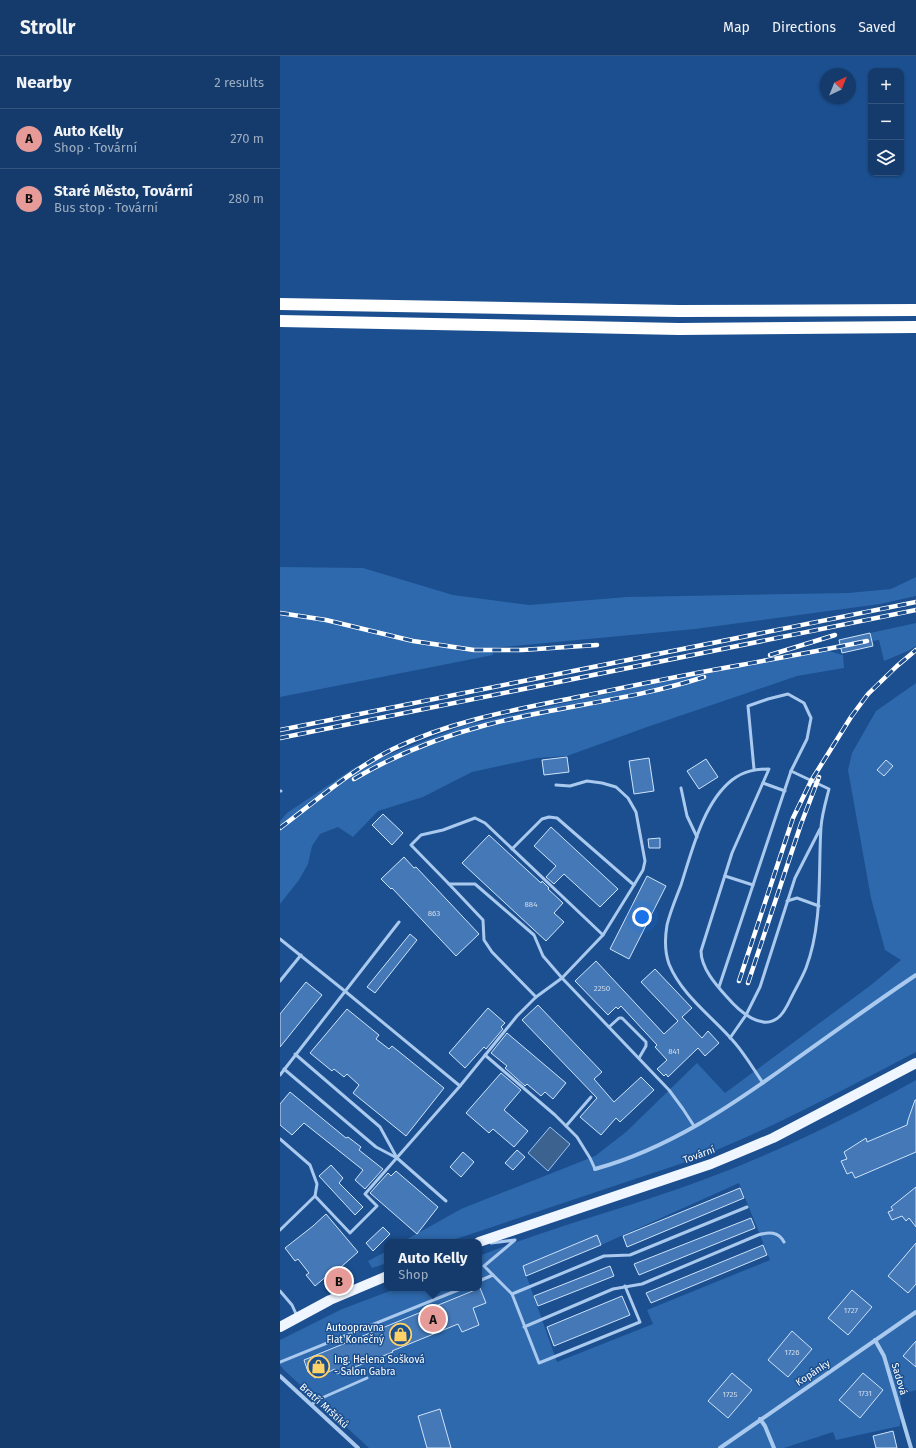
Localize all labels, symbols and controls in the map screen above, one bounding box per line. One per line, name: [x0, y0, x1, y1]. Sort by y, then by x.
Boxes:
text: Strollr: [20, 16, 75, 39]
text: Map: [723, 19, 750, 36]
text: Directions: [772, 19, 836, 36]
text: Saved: [858, 19, 896, 36]
north arrow: [820, 68, 856, 104]
map controls: [868, 68, 904, 176]
button: +: [868, 68, 904, 104]
text: Nearby: [16, 72, 71, 93]
text: 2 results: [214, 75, 264, 90]
button: −: [868, 104, 904, 140]
text: Auto Kelly: [54, 122, 123, 140]
text: A: [25, 131, 33, 146]
text: 270 m: [230, 131, 264, 146]
text: Shop · Tovární: [54, 140, 137, 155]
button: layers: [868, 140, 904, 176]
text: Staré Město, Tovární: [54, 182, 193, 200]
text: B: [25, 191, 33, 206]
text: 280 m: [229, 191, 264, 206]
text: Bus stop · Tovární: [54, 200, 158, 215]
house number: 884: [524, 900, 538, 909]
your location: [632, 907, 652, 927]
house number: 863: [428, 909, 440, 918]
house number: 2250: [594, 984, 611, 993]
house number: 841: [668, 1047, 680, 1056]
street label: Tovární: [681, 1143, 717, 1166]
popup: [384, 1239, 482, 1291]
text: Auto Kelly: [398, 1249, 468, 1267]
pin: B: [326, 1266, 352, 1296]
text: Shop: [398, 1267, 428, 1282]
pin: A: [420, 1304, 446, 1334]
house number: 1727: [844, 1306, 859, 1315]
shop icon: Autoopravna Fiat Konečný: [387, 1321, 413, 1347]
place label: Autoopravna Fiat Konečný: [326, 1322, 384, 1346]
house number: 1726: [784, 1348, 800, 1357]
shop icon: Ing. Helena Sošková - Salon Gabra: [305, 1353, 331, 1379]
place label: Ing. Helena Sošková - Salon Gabra: [334, 1354, 425, 1378]
street label: Kopánky: [794, 1357, 832, 1389]
street label: Sadová: [889, 1362, 909, 1396]
street label: Bratří Mrštíků: [297, 1380, 352, 1431]
house number: 1731: [858, 1389, 872, 1398]
house number: 1725: [723, 1390, 737, 1399]

